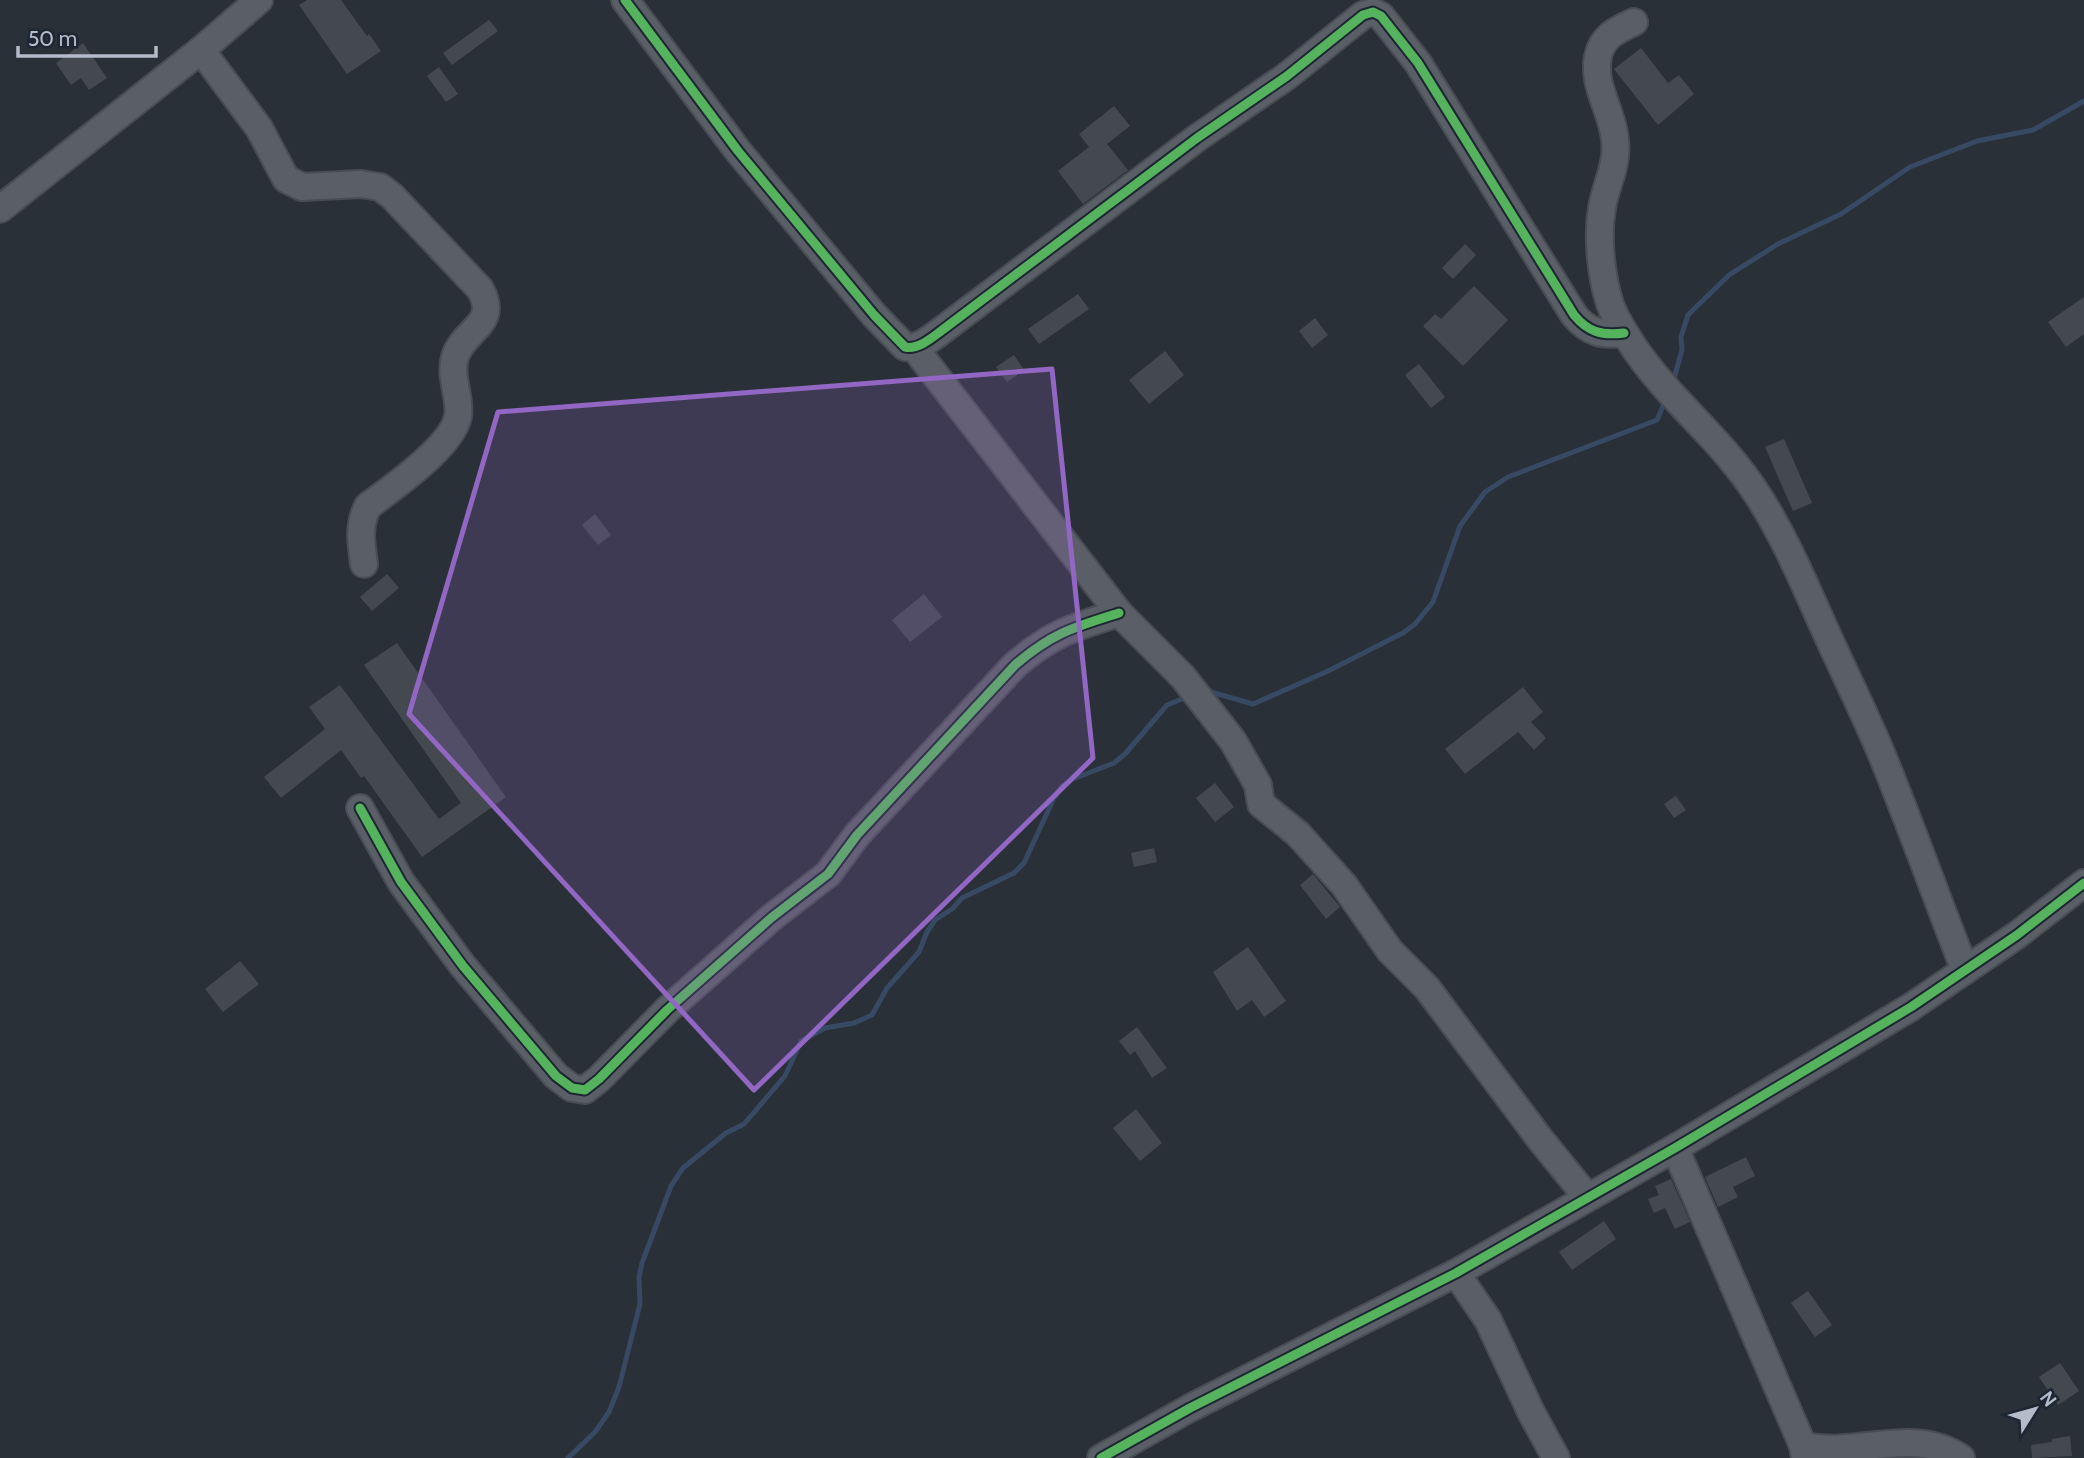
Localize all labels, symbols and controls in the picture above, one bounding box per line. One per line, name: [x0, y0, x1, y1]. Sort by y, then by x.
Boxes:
scale bar: [18, 14, 156, 58]
text: 50 m: [28, 26, 77, 51]
north arrow: [2000, 1374, 2070, 1444]
text: N: [2035, 1387, 2061, 1411]

